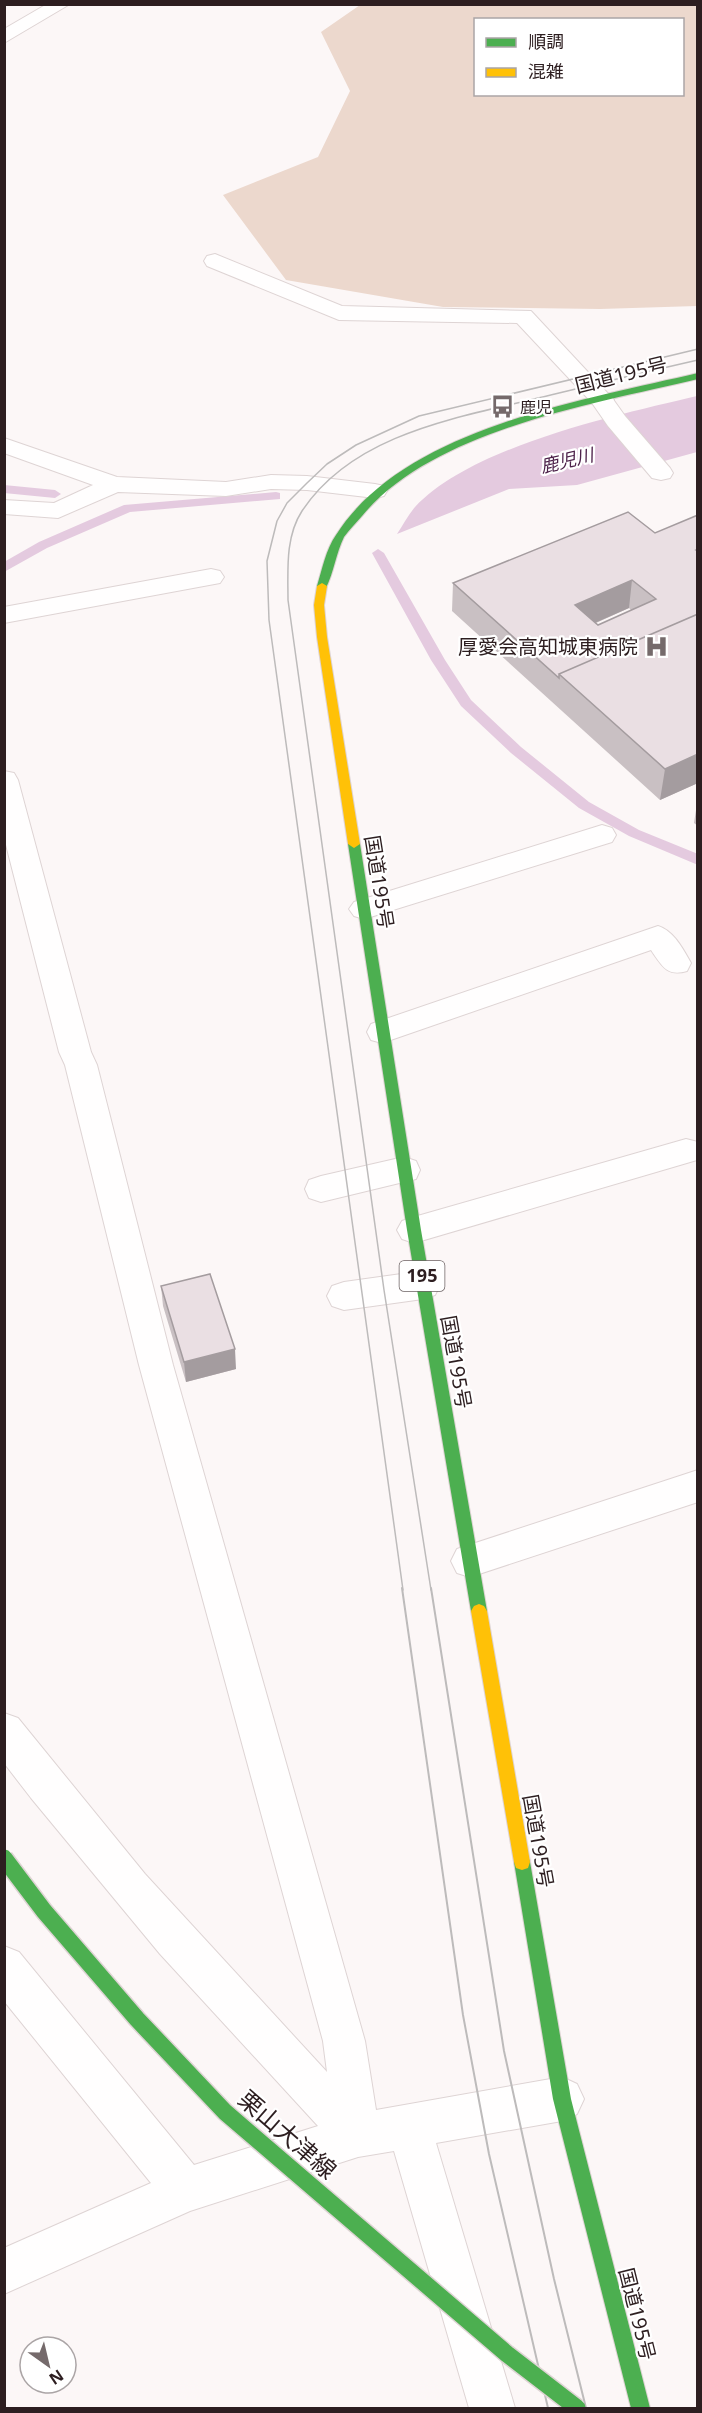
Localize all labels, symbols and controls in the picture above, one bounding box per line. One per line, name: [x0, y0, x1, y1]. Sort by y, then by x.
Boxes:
legend: [474, 18, 684, 96]
text: 順調: [528, 29, 564, 53]
text: 混雑: [528, 59, 564, 83]
street label: 国道195号: [572, 350, 670, 399]
bus stop icon: 鹿児: [489, 394, 515, 420]
place label: 鹿児: [520, 396, 552, 418]
water label: 鹿児川: [538, 442, 598, 478]
place label: 厚愛会高知城東病院: [458, 633, 638, 660]
hospital icon: 厚愛会高知城東病院: [643, 634, 669, 660]
street label: 国道195号: [359, 833, 400, 931]
road number: 195: [400, 1261, 444, 1291]
street label: 国道195号: [435, 1313, 478, 1411]
street label: 国道195号: [517, 1792, 560, 1890]
street label: 栗山大津線: [232, 2082, 344, 2186]
street label: 国道195号: [613, 2265, 662, 2363]
north arrow: [18, 2335, 78, 2395]
text: N: [45, 2365, 68, 2390]

